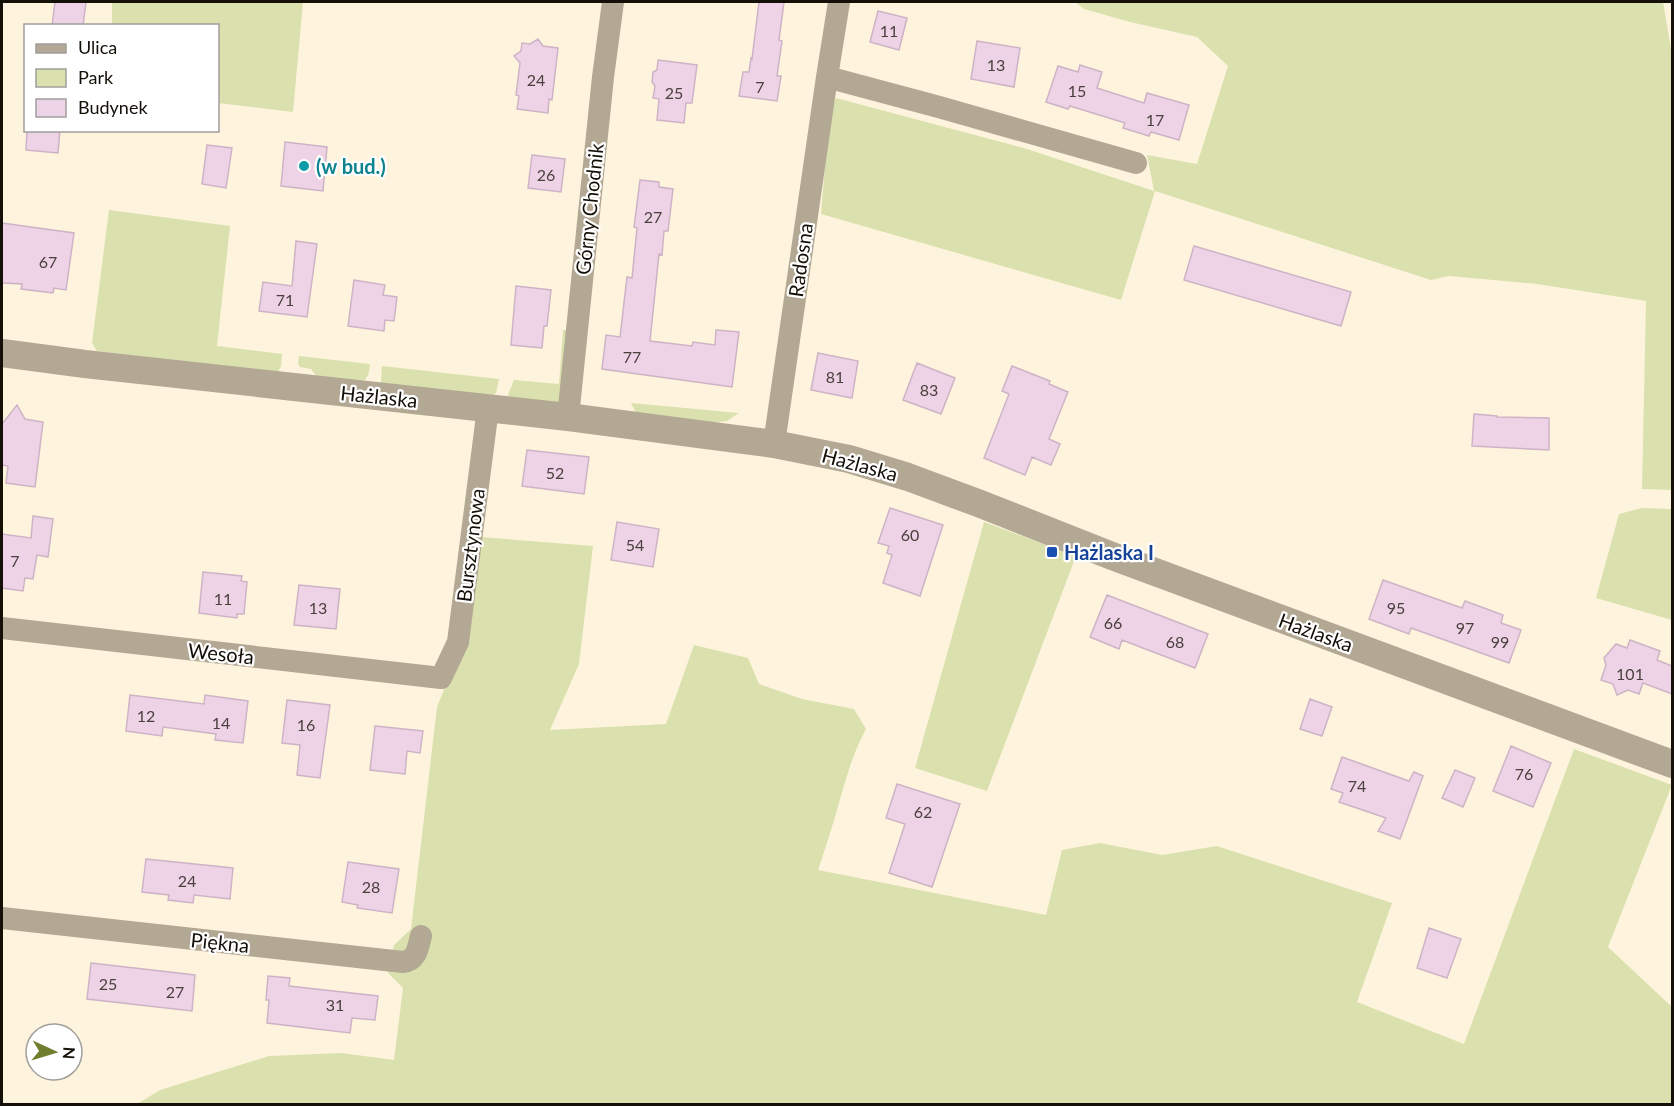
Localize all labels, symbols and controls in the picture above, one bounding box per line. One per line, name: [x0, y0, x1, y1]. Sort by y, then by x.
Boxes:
house number: 11: [880, 21, 898, 40]
legend: [24, 24, 219, 132]
text: Ulica: [78, 36, 117, 58]
house number: 13: [987, 55, 1005, 74]
text: Park: [78, 66, 114, 88]
house number: 24: [527, 70, 545, 89]
house number: 7: [755, 77, 765, 96]
house number: 15: [1068, 81, 1086, 100]
house number: 25: [665, 83, 683, 102]
text: Budynek: [78, 96, 148, 118]
house number: 17: [1146, 110, 1164, 129]
street label: Górny Chodnik: [570, 141, 608, 276]
place label: (w bud.): [316, 154, 386, 178]
marker: (w bud.): [297, 159, 311, 173]
house number: 26: [537, 165, 555, 184]
house number: 27: [644, 207, 662, 226]
street label: Radosna: [783, 221, 817, 299]
house number: 67: [39, 252, 57, 271]
house number: 71: [276, 290, 294, 309]
house number: 77: [623, 347, 641, 366]
house number: 81: [826, 367, 844, 386]
street label: Hażlaska: [339, 380, 419, 412]
house number: 83: [920, 380, 938, 399]
street label: Hażlaska: [820, 442, 900, 486]
house number: 52: [546, 463, 564, 482]
street label: Bursztynowa: [451, 487, 489, 603]
house number: 60: [901, 525, 919, 544]
house number: 54: [626, 535, 644, 554]
place label: Hażlaska I: [1064, 540, 1154, 564]
marker: Hażlaska I: [1045, 545, 1059, 559]
house number: 7: [10, 551, 20, 570]
house number: 11: [214, 589, 232, 608]
house number: 13: [309, 598, 327, 617]
house number: 95: [1387, 598, 1405, 617]
street label: Hażlaska: [1276, 607, 1356, 657]
house number: 66: [1104, 613, 1122, 632]
house number: 97: [1456, 618, 1474, 637]
house number: 68: [1166, 632, 1184, 651]
house number: 99: [1491, 632, 1509, 651]
street label: Wesoła: [187, 638, 255, 668]
house number: 101: [1616, 664, 1644, 683]
house number: 12: [137, 706, 155, 725]
house number: 14: [212, 713, 230, 732]
house number: 16: [297, 715, 315, 734]
house number: 76: [1515, 764, 1533, 783]
house number: 74: [1348, 776, 1366, 795]
house number: 62: [914, 802, 932, 821]
house number: 24: [178, 871, 196, 890]
house number: 28: [362, 877, 380, 896]
street label: Piękna: [190, 927, 250, 957]
house number: 25: [99, 974, 117, 993]
house number: 27: [166, 982, 184, 1001]
house number: 31: [326, 995, 344, 1014]
north arrow: [24, 1022, 84, 1082]
text: N: [60, 1046, 79, 1060]

